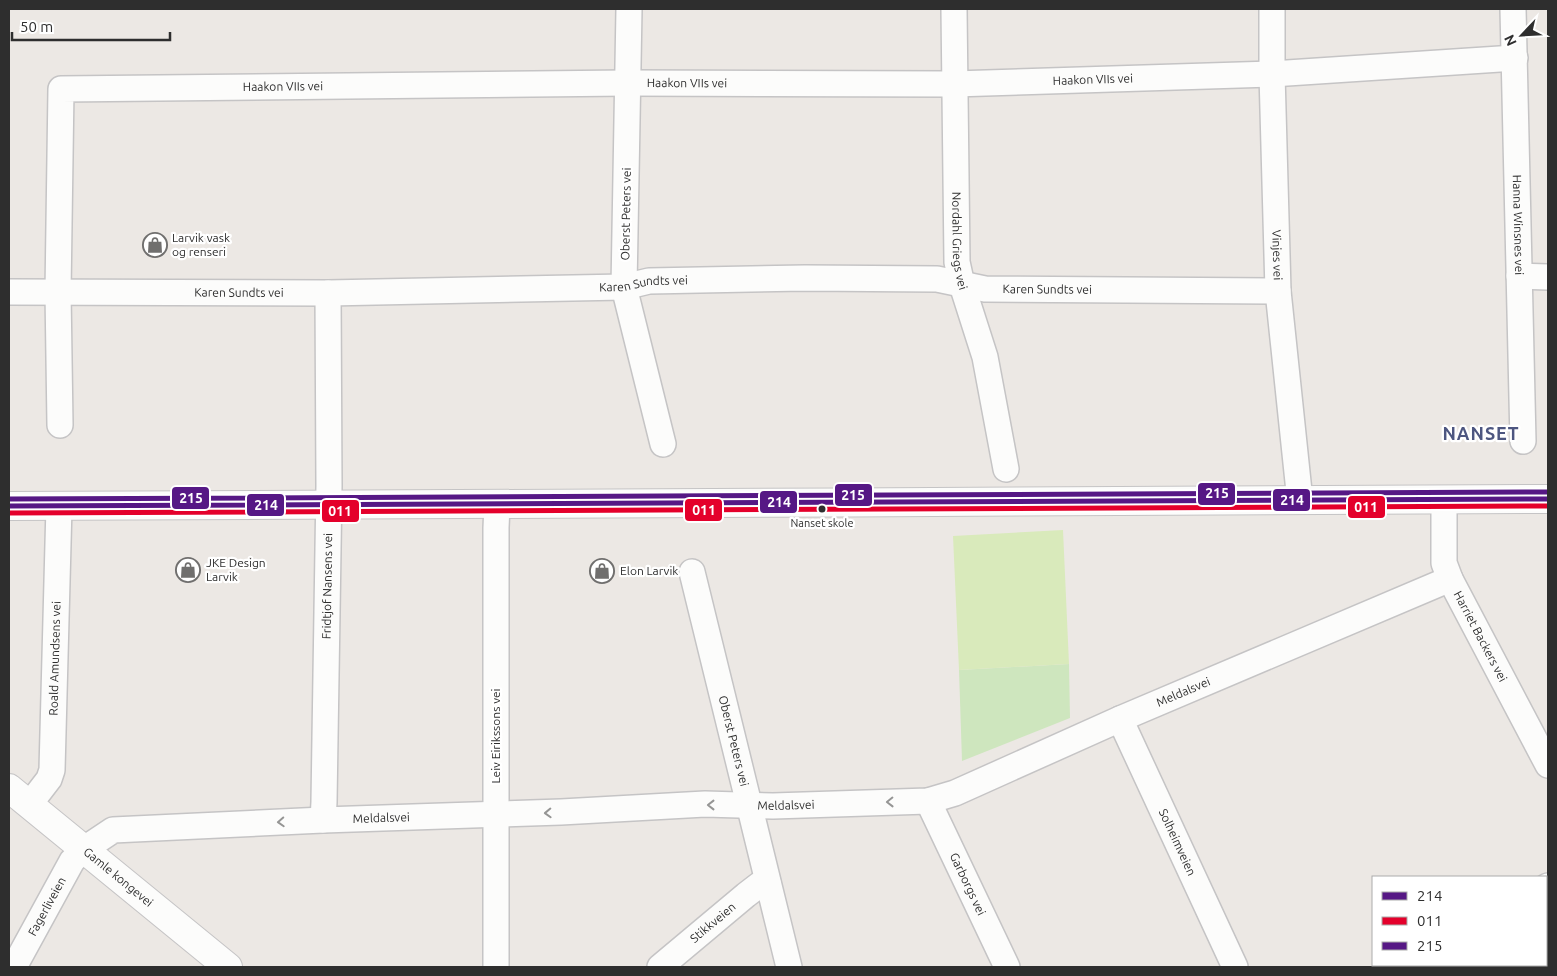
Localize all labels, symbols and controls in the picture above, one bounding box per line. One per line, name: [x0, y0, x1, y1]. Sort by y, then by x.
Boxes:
scale bar: [12, 10, 170, 42]
north arrow: [1497, 10, 1547, 60]
text: 50 m: [20, 18, 53, 35]
text: N: [1501, 32, 1520, 49]
street label: Haakon VIIs vei: [1052, 71, 1133, 87]
street label: Haakon VIIs vei: [647, 76, 727, 89]
street label: Haakon VIIs vei: [243, 79, 323, 93]
street label: Oberst Peters vei: [618, 167, 633, 261]
street label: Hanna Winsnes vei: [1511, 175, 1526, 275]
street label: Nordahl Griegs vei: [950, 192, 970, 291]
street label: Vinjes vei: [1270, 229, 1285, 281]
place label: Larvik vask og renseri: [172, 231, 230, 258]
shop icon: Larvik vask og renseri: [142, 232, 168, 258]
street label: Karen Sundts vei: [599, 273, 688, 294]
street label: Karen Sundts vei: [1002, 282, 1092, 296]
street label: Karen Sundts vei: [194, 286, 284, 299]
district label: NANSET: [1442, 423, 1520, 443]
line badge: 215: [1197, 482, 1236, 506]
line badge: 215: [834, 483, 873, 507]
text: 215: [1205, 485, 1229, 501]
line badge: 215: [171, 486, 210, 510]
text: 215: [841, 487, 865, 503]
line badge: 214: [1272, 488, 1311, 512]
text: 215: [179, 490, 203, 506]
line badge: 214: [759, 490, 798, 514]
text: 214: [1280, 492, 1304, 508]
line badge: 214: [246, 493, 285, 517]
text: 214: [767, 494, 791, 510]
line badge: 011: [1347, 495, 1386, 519]
text: 214: [254, 497, 278, 513]
line badge: 011: [684, 498, 723, 522]
line badge: 011: [321, 499, 360, 523]
text: 011: [1354, 499, 1378, 515]
text: 011: [692, 502, 716, 518]
text: 011: [328, 503, 352, 519]
marker: Nanset skole: [817, 504, 827, 514]
place label: Nanset skole: [791, 517, 853, 529]
street label: Fridtjof Nansens vei: [320, 533, 334, 639]
place label: JKE Design Larvik: [206, 556, 266, 583]
shop icon: JKE Design Larvik: [175, 557, 201, 583]
shop icon: Elon Larvik: [589, 558, 615, 584]
place label: Elon Larvik: [620, 564, 678, 577]
street label: Harriet Backers vei: [1452, 589, 1510, 684]
street label: Roald Amundsens vei: [46, 601, 62, 716]
street label: Meldalsvei: [1154, 674, 1212, 709]
street label: Leiv Eirikssons vei: [489, 688, 502, 784]
street label: Oberst Peters vei: [717, 694, 751, 788]
one-way arrow: [886, 797, 894, 808]
street label: Meldalsvei: [757, 798, 815, 812]
one-way arrow: [706, 800, 714, 810]
street label: Solheimveien: [1157, 807, 1199, 878]
one-way arrow: [544, 808, 552, 818]
street label: Meldalsvei: [352, 810, 410, 825]
one-way arrow: [277, 816, 285, 827]
street label: Gamle kongevei: [81, 845, 156, 909]
street label: Garborgs vei: [948, 851, 988, 917]
street label: Fagerliveien: [25, 875, 68, 938]
legend: [1372, 876, 1547, 966]
text: 214: [1417, 887, 1442, 904]
street label: Stikkveien: [687, 900, 738, 945]
text: 011: [1417, 912, 1442, 929]
text: 215: [1417, 937, 1442, 954]

